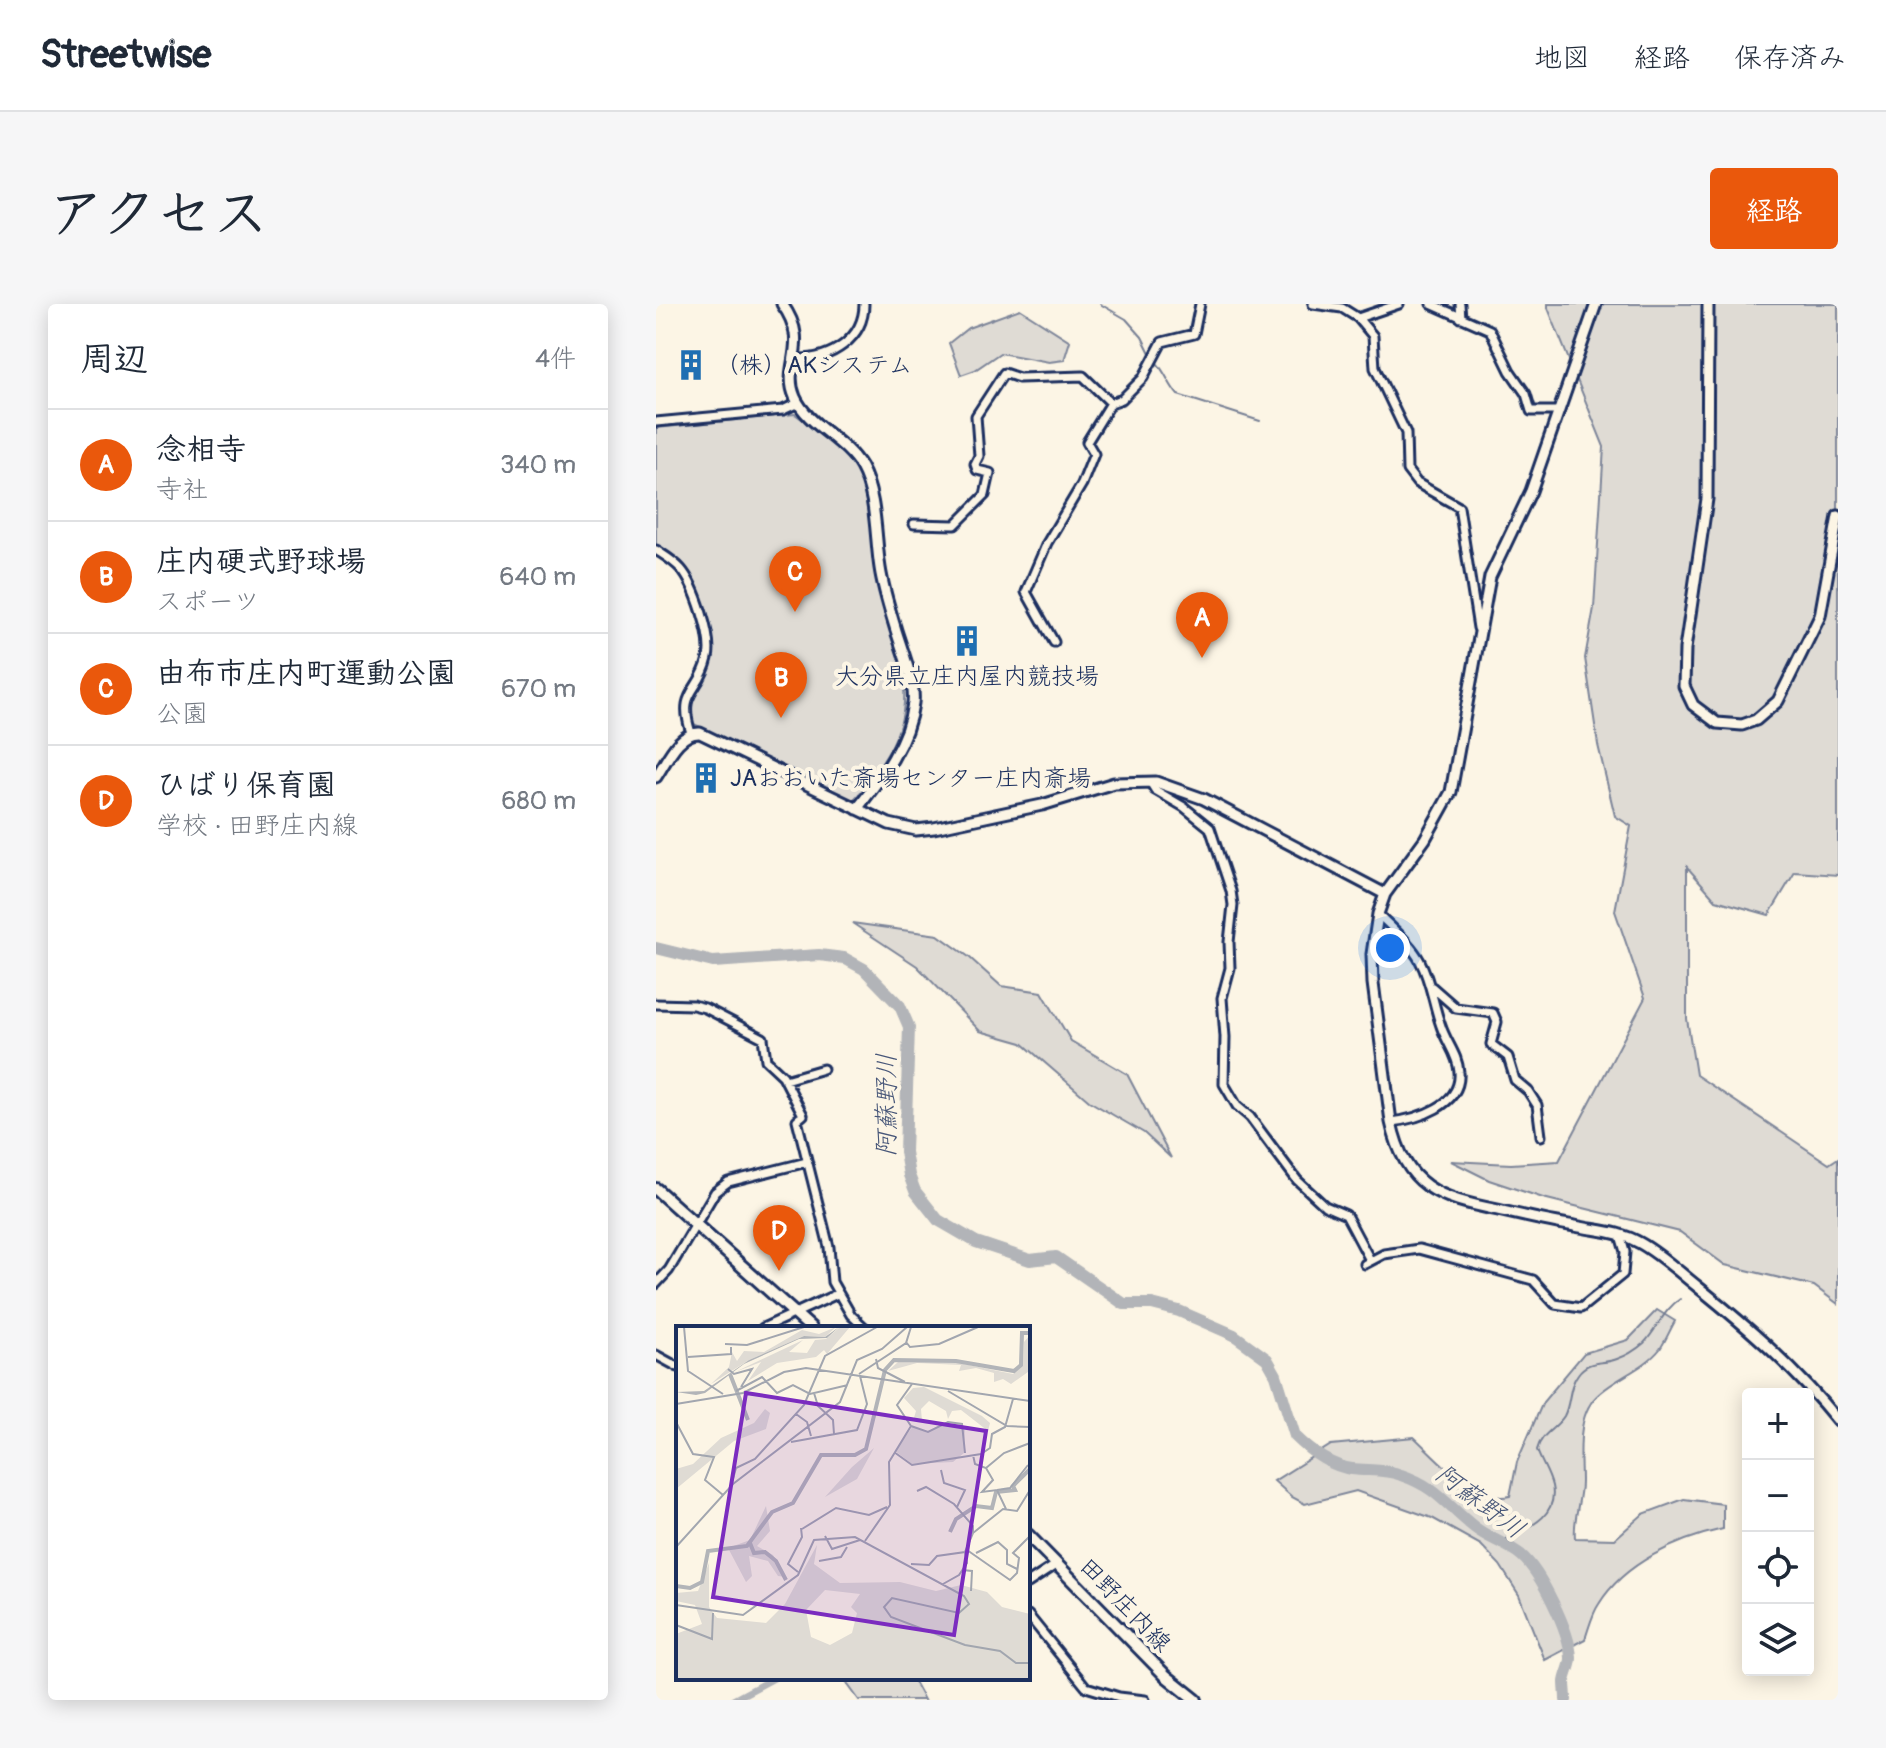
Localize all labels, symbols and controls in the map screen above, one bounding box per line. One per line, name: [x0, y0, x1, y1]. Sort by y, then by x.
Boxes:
text: Streetwise: [40, 31, 211, 79]
text: 地図: [1534, 41, 1590, 76]
text: 経路: [1634, 41, 1690, 76]
text: 保存済み: [1734, 41, 1846, 76]
button: 経路: [1710, 168, 1838, 249]
text: アクセス: [48, 180, 269, 249]
text: 周辺: [80, 338, 148, 381]
text: 4件: [535, 343, 576, 375]
building icon: （株）AKシステム: [674, 348, 708, 382]
place label: （株）AKシステム: [715, 351, 913, 380]
text: 念相寺: [156, 431, 246, 468]
text: A: [98, 449, 114, 481]
text: 340 m: [500, 449, 576, 481]
text: 寺社: [156, 474, 208, 506]
text: 庄内硬式野球場: [156, 543, 366, 580]
pin: C: [769, 546, 821, 612]
text: B: [99, 561, 113, 593]
text: 640 m: [499, 561, 576, 593]
text: スポーツ: [156, 586, 259, 618]
pin: A: [1176, 592, 1228, 658]
building icon: 大分県立庄内屋内競技場: [950, 624, 984, 658]
pin: B: [755, 652, 807, 718]
text: 由布市庄内町運動公園: [156, 655, 456, 692]
place label: 大分県立庄内屋内競技場: [835, 662, 1099, 691]
text: C: [98, 673, 114, 705]
text: 670 m: [501, 673, 576, 705]
text: 公園: [156, 698, 208, 730]
building icon: JAおおいた斎場センター庄内斎場: [689, 761, 723, 795]
place label: JAおおいた斎場センター庄内斎場: [730, 764, 1091, 793]
text: ひばり保育園: [156, 767, 336, 804]
text: D: [98, 785, 114, 817]
text: 680 m: [501, 785, 576, 817]
text: 学校 · 田野庄内線: [156, 810, 358, 842]
your location: [1370, 928, 1410, 968]
water label: 阿蘇野川: [871, 1053, 903, 1157]
pin: D: [753, 1205, 805, 1271]
inset map: [676, 1326, 1030, 1680]
map controls: [1742, 1388, 1814, 1676]
button: +: [1742, 1388, 1814, 1460]
water label: 阿蘇野川: [1429, 1458, 1531, 1546]
button: −: [1742, 1460, 1814, 1532]
button: locate: [1742, 1532, 1814, 1604]
street label: 田野庄内線: [1073, 1552, 1177, 1658]
button: layers: [1742, 1604, 1814, 1676]

